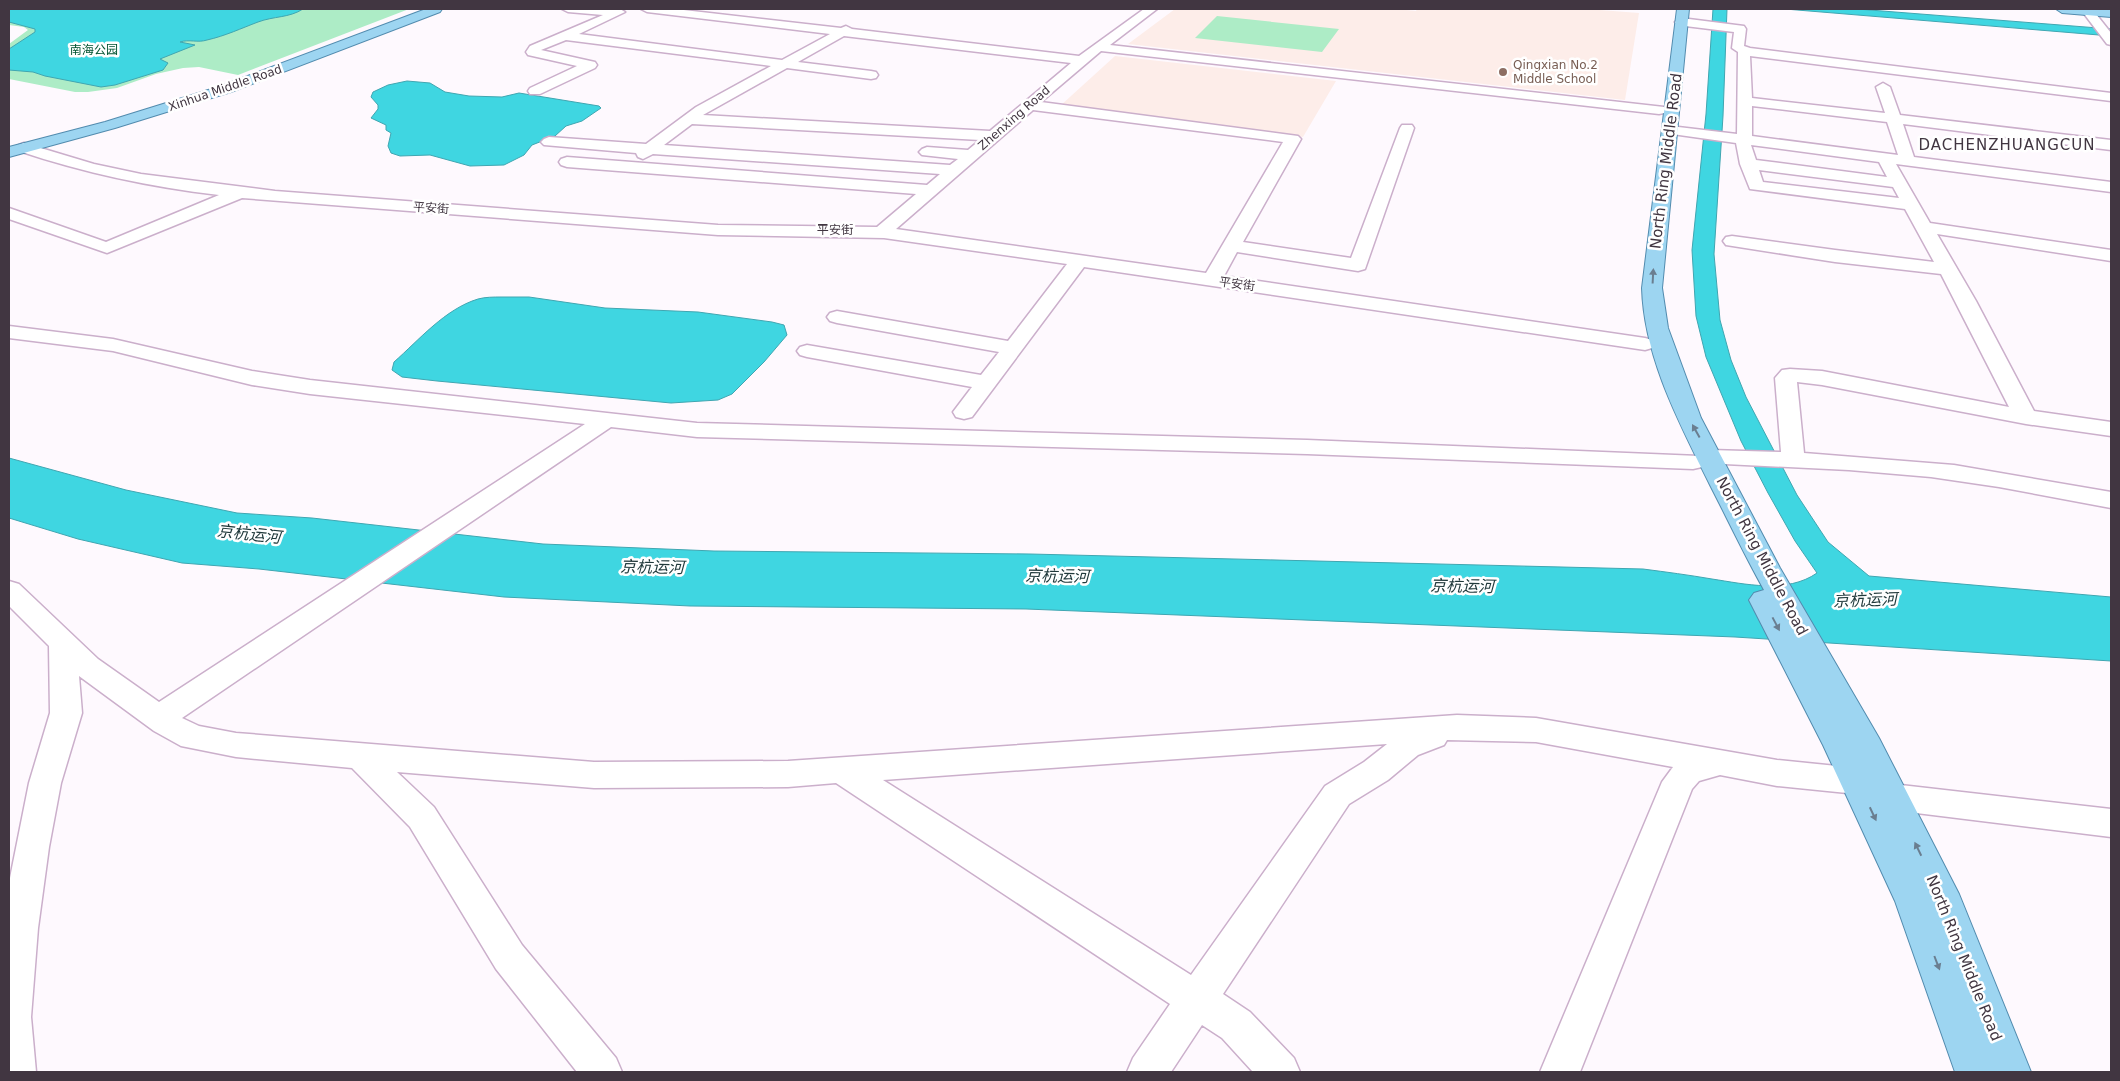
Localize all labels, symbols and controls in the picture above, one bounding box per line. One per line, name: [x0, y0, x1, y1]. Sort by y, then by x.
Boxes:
park label: 南海公园: [70, 43, 118, 57]
place label: Qingxian No.2 Middle School: [1513, 58, 1598, 86]
street label: Xinhua Middle Road: [166, 62, 284, 114]
marker: Qingxian No.2 Middle School: [1497, 66, 1509, 78]
street label: North Ring Middle Road: [1646, 72, 1686, 250]
street label: Zhenxing Road: [975, 83, 1053, 153]
district label: DACHENZHUANGCUN: [1918, 136, 2096, 154]
street label: 平安街: [413, 200, 449, 216]
street label: 平安街: [817, 223, 853, 237]
one-way arrow: [1650, 268, 1658, 284]
street label: 平安街: [1218, 275, 1256, 293]
one-way arrow: [1692, 424, 1700, 438]
street label: North Ring Middle Road: [1712, 474, 1812, 638]
water label: 京杭运河: [216, 521, 285, 547]
water label: 京杭运河: [620, 557, 687, 577]
water label: 京杭运河: [1025, 566, 1092, 586]
water label: 京杭运河: [1430, 576, 1497, 596]
water label: 京杭运河: [1833, 589, 1900, 611]
one-way arrow: [1772, 616, 1780, 631]
one-way arrow: [1869, 807, 1877, 821]
one-way arrow: [1914, 842, 1922, 857]
street label: North Ring Middle Road: [1922, 873, 2006, 1043]
one-way arrow: [1933, 956, 1941, 971]

